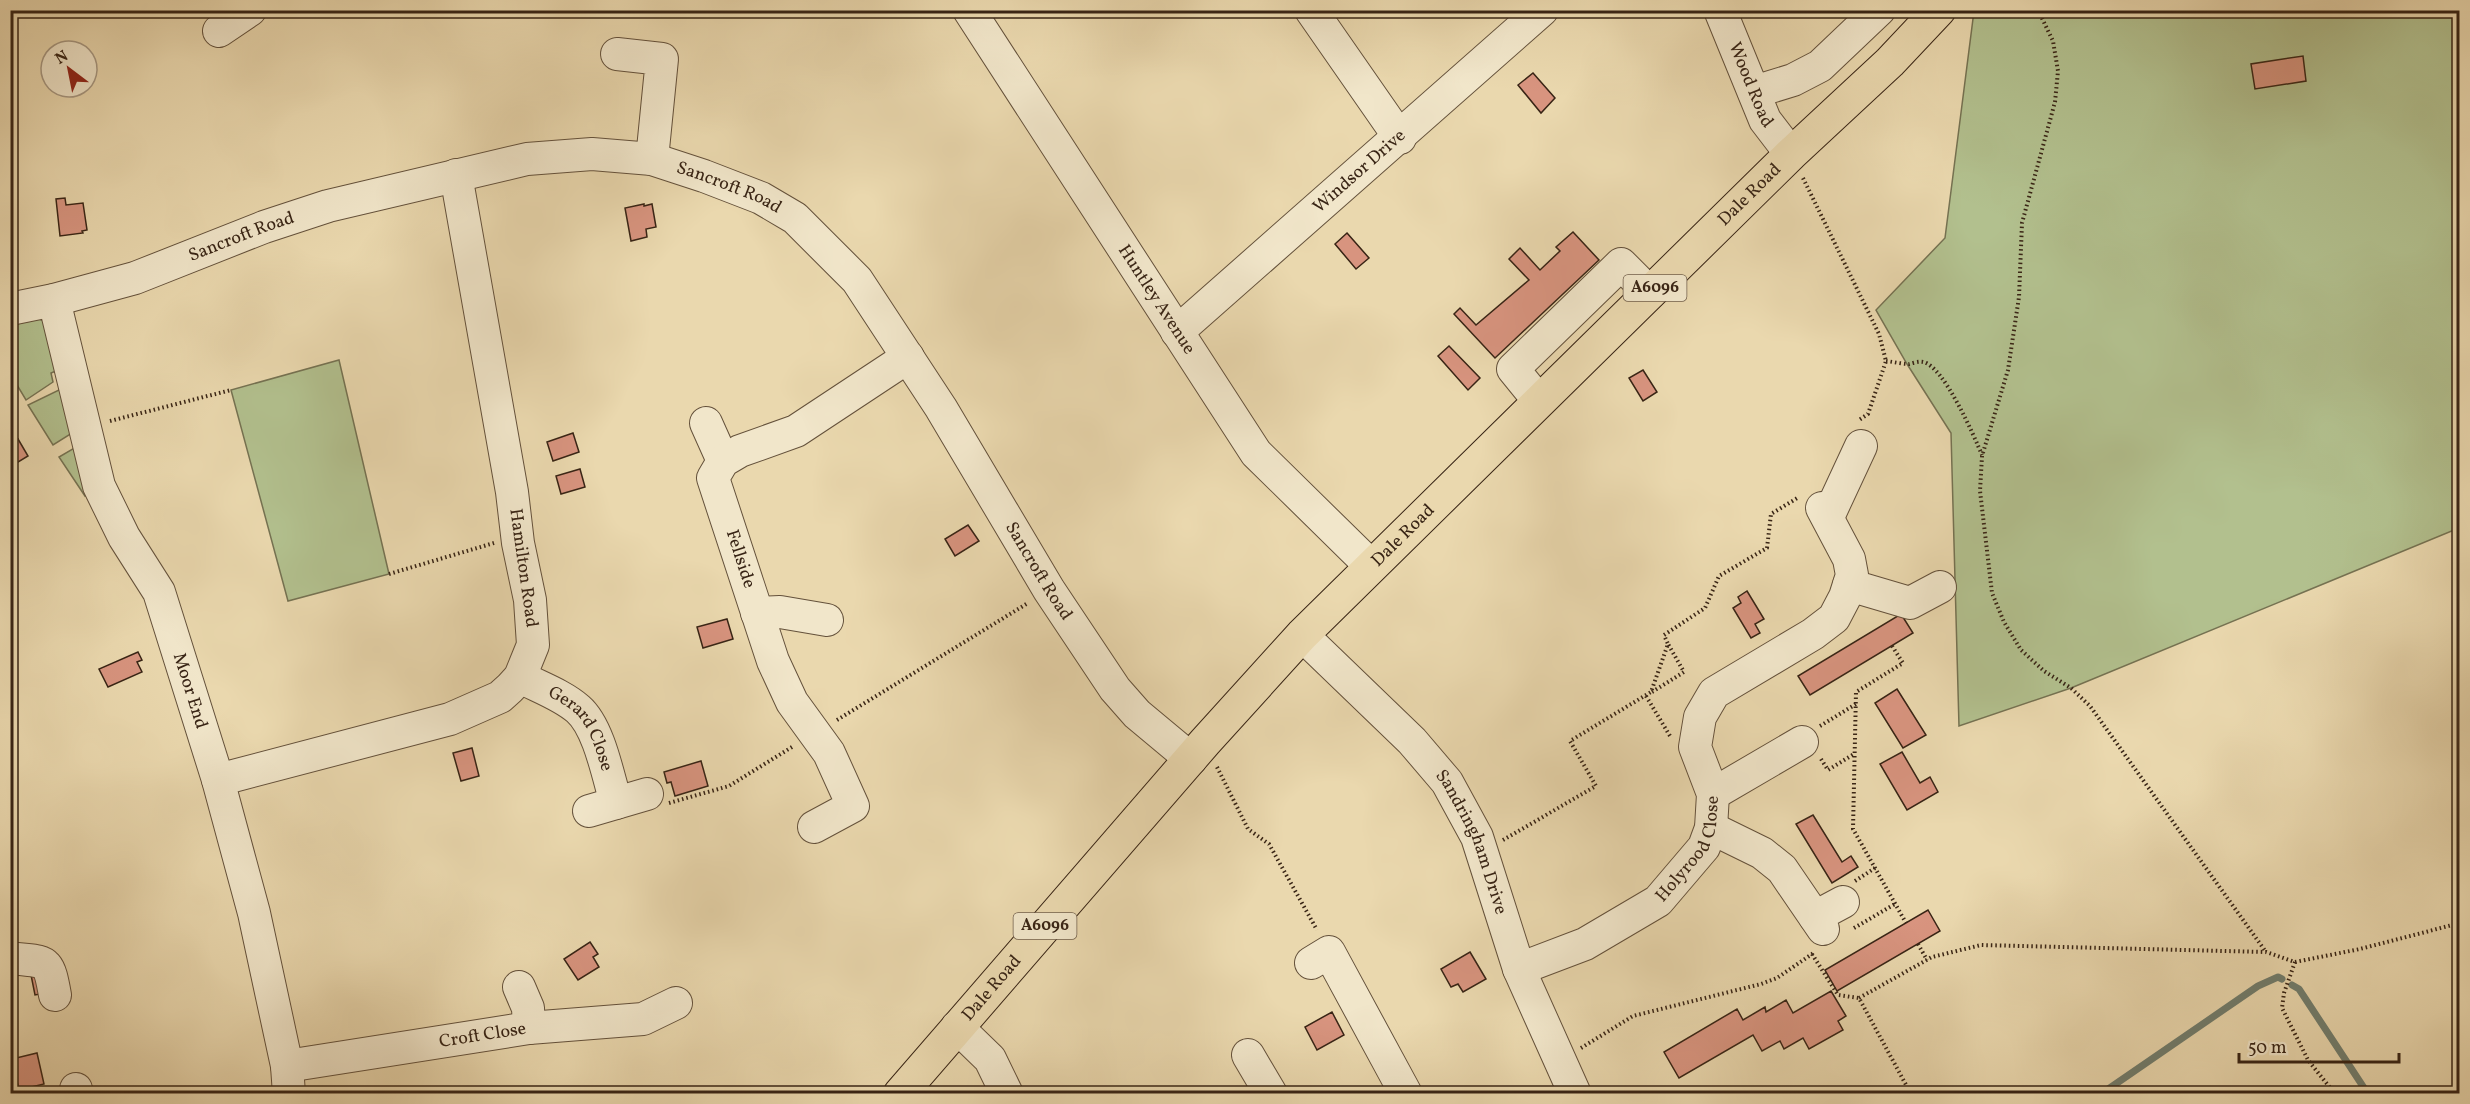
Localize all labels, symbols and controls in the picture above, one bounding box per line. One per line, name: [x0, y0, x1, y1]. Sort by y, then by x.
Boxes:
street label: Wood Road: [1722, 38, 1779, 133]
north arrow: [39, 39, 99, 99]
text: N: [51, 45, 73, 70]
street label: Windsor Drive: [1307, 123, 1411, 219]
street label: Sancroft Road: [673, 155, 786, 220]
street label: Dale Road: [1712, 158, 1787, 232]
street label: Sancroft Road: [185, 205, 298, 268]
street label: Huntley Avenue: [1112, 240, 1201, 359]
road number: A6096: [1624, 275, 1686, 301]
street label: Dale Road: [1366, 498, 1440, 573]
street label: Hamilton Road: [502, 507, 544, 629]
street label: Sancroft Road: [999, 517, 1078, 625]
street label: Fellside: [719, 526, 761, 592]
street label: Moor End: [166, 650, 214, 732]
street label: Gerard Close: [544, 680, 619, 774]
street label: Sandringham Drive: [1429, 764, 1513, 918]
street label: Holyrood Close: [1650, 795, 1725, 908]
road number: A6096: [1014, 913, 1076, 939]
street label: Dale Road: [956, 950, 1027, 1027]
street label: Croft Close: [437, 1016, 528, 1054]
scale bar: [2239, 1026, 2400, 1064]
text: 50 m: [2248, 1036, 2287, 1061]

